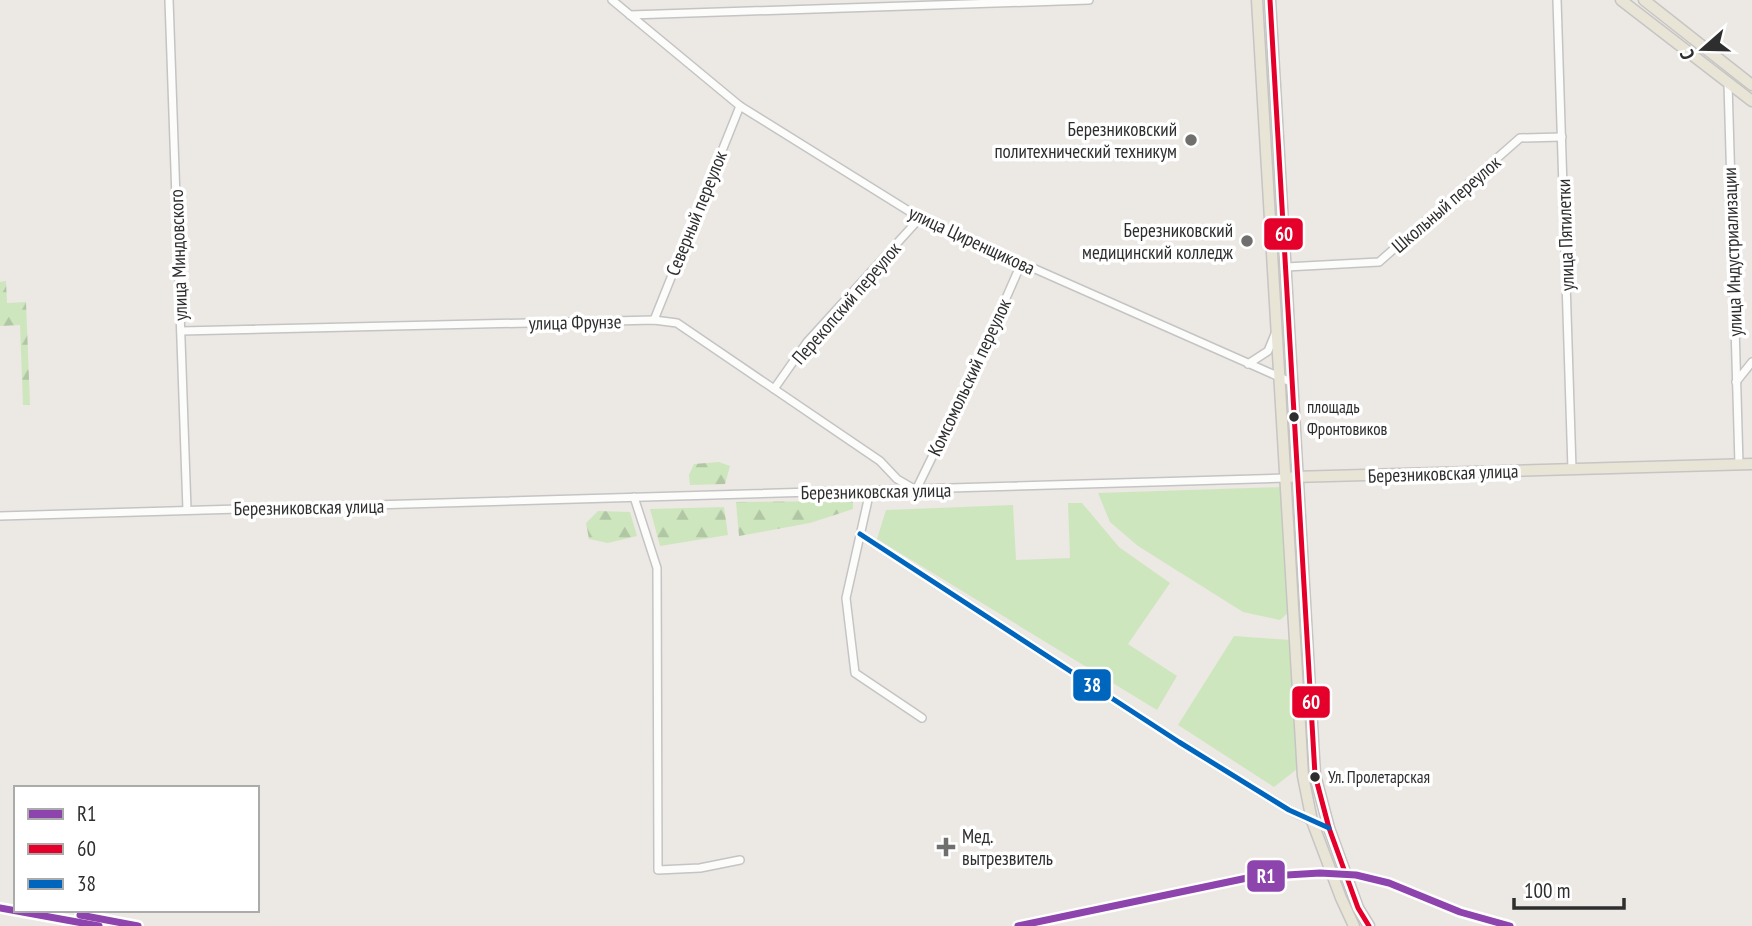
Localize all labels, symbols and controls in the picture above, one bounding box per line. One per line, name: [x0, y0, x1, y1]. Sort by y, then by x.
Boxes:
north arrow: [1668, 14, 1738, 84]
text: С: [1674, 46, 1700, 63]
place label: Березниковский политехнический техникум: [994, 117, 1177, 163]
marker: Березниковский политехнический техникум: [1183, 132, 1199, 148]
street label: Северный переулок: [660, 146, 732, 279]
street label: Школьный переулок: [1387, 150, 1506, 258]
street label: улица Индустриализации: [1717, 167, 1747, 337]
street label: улица Пятилетки: [1551, 179, 1579, 291]
street label: улица Миндовского: [164, 189, 192, 321]
street label: улица Циренщикова: [905, 200, 1039, 280]
line badge: 60: [1263, 217, 1304, 251]
place label: Березниковский медицинский колледж: [1082, 218, 1234, 264]
text: 60: [1275, 222, 1293, 246]
marker: Березниковский медицинский колледж: [1239, 233, 1255, 249]
street label: Перекопский переулок: [786, 236, 906, 369]
street label: Комсомольский переулок: [922, 294, 1016, 460]
street label: улица Фрунзе: [528, 309, 622, 335]
place label: площадь Фронтовиков: [1307, 396, 1388, 440]
marker: площадь Фронтовиков: [1287, 410, 1301, 424]
street label: Березниковская улица: [1367, 458, 1519, 488]
street label: Березниковская улица: [800, 478, 952, 504]
street label: Березниковская улица: [233, 494, 385, 520]
line badge: 38: [1072, 668, 1112, 702]
text: 38: [1083, 673, 1101, 697]
line badge: 60: [1291, 685, 1331, 719]
text: 60: [1302, 690, 1320, 714]
place label: Ул. Пролетарская: [1328, 766, 1430, 788]
marker: Ул. Пролетарская: [1308, 770, 1322, 784]
legend: [14, 786, 259, 912]
text: R1: [77, 800, 97, 827]
place label: Мед. вытрезвитель: [962, 824, 1053, 870]
text: 60: [77, 835, 96, 862]
marker: Мед. вытрезвитель: [936, 837, 956, 857]
line badge: R1: [1246, 859, 1286, 893]
text: R1: [1257, 864, 1275, 888]
scale bar: [1514, 866, 1624, 910]
text: 38: [77, 870, 96, 897]
text: 100 m: [1524, 877, 1570, 904]

